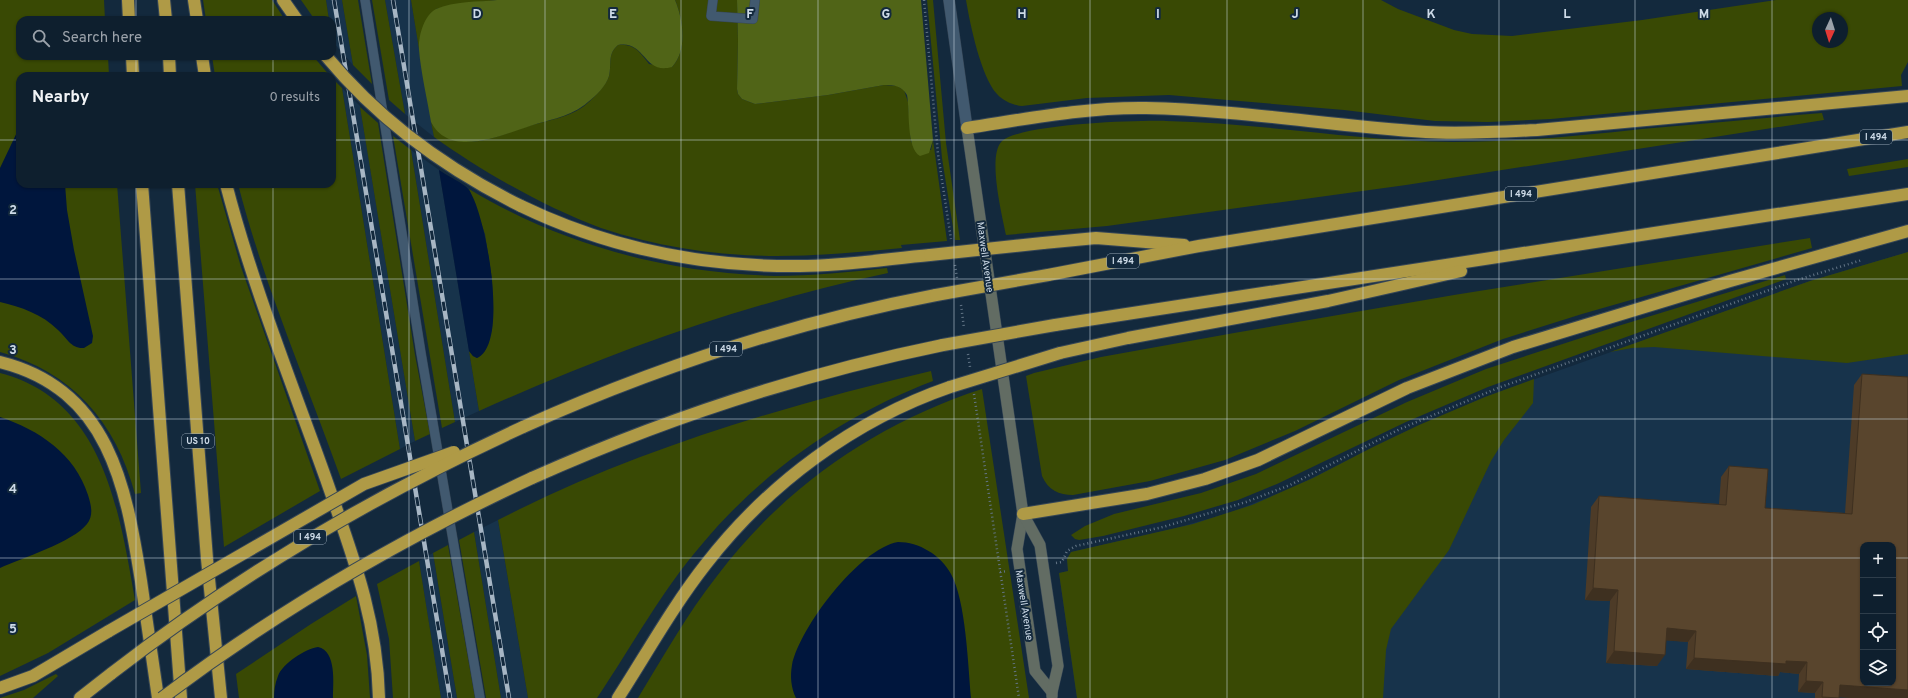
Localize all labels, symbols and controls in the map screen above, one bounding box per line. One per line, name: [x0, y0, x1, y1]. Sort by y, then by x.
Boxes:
text: D: [472, 7, 482, 23]
text: E: [609, 7, 617, 23]
text: F: [746, 7, 754, 23]
text: G: [882, 7, 891, 23]
text: H: [1017, 7, 1027, 23]
text: I: [1156, 7, 1160, 23]
text: J: [1291, 7, 1299, 23]
text: K: [1426, 7, 1436, 23]
text: L: [1563, 7, 1571, 23]
text: M: [1699, 7, 1709, 23]
north arrow: [1812, 12, 1848, 48]
search box: [16, 16, 336, 60]
icon: search: [30, 27, 52, 49]
text: Search here: [62, 29, 142, 48]
text: Nearby: [32, 87, 89, 109]
text: 0 results: [269, 90, 320, 106]
road number: I 494: [1860, 130, 1892, 144]
road number: I 494: [1505, 187, 1537, 201]
text: 2: [9, 203, 17, 219]
street label: Maxwell Avenue: [973, 221, 996, 293]
road number: I 494: [1107, 254, 1139, 268]
road number: I 494: [710, 342, 742, 356]
text: 3: [9, 343, 17, 359]
road number: US 10: [182, 434, 214, 448]
text: 4: [9, 482, 17, 498]
road number: I 494: [294, 530, 326, 544]
map controls: [1860, 542, 1896, 686]
button: +: [1860, 542, 1896, 578]
street label: Maxwell Avenue: [1012, 569, 1036, 641]
button: −: [1860, 578, 1896, 614]
button: locate: [1860, 614, 1896, 650]
text: 5: [9, 622, 17, 638]
button: layers: [1860, 650, 1896, 686]

